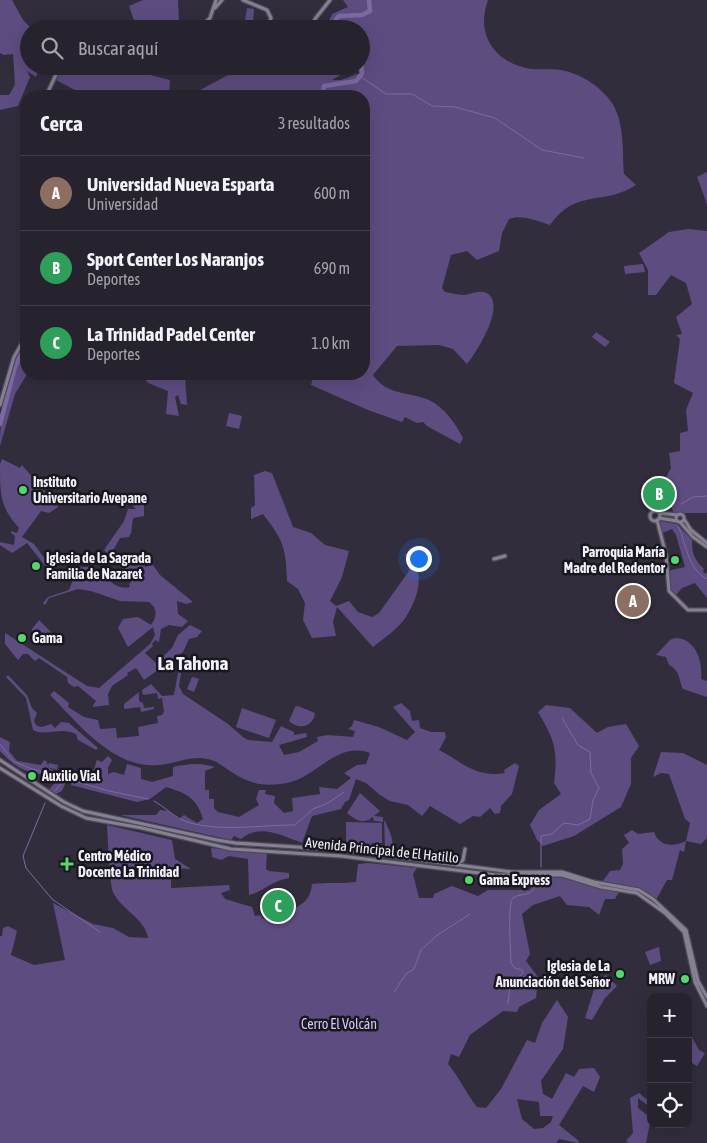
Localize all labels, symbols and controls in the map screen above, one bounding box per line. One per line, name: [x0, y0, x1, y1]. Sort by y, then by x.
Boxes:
search box: [20, 20, 370, 75]
icon: search: [38, 34, 66, 62]
text: Buscar aquí: [78, 37, 158, 59]
text: Cerca: [40, 111, 83, 135]
text: 3 resultados: [278, 114, 350, 132]
text: Universidad Nueva Esparta: [87, 173, 274, 195]
text: A: [52, 184, 60, 202]
text: 600 m: [314, 184, 350, 202]
text: Universidad: [87, 195, 158, 213]
text: Sport Center Los Naranjos: [87, 248, 264, 270]
text: B: [52, 259, 60, 277]
text: 690 m: [314, 259, 350, 277]
text: Deportes: [87, 270, 140, 288]
text: La Trinidad Padel Center: [87, 323, 255, 345]
text: C: [52, 334, 60, 352]
text: 1.0 km: [311, 334, 350, 352]
text: Deportes: [87, 345, 140, 363]
place label: Instituto Universitario Avepane: [33, 474, 147, 506]
pin: B: [643, 475, 675, 513]
marker: Instituto Universitario Avepane: [17, 484, 29, 496]
place label: Parroquia María Madre del Redentor: [564, 544, 666, 576]
your location: [406, 546, 432, 572]
place label: Iglesia de la Sagrada Familia de Nazaret: [46, 550, 152, 582]
marker: Parroquia María Madre del Redentor: [669, 554, 681, 566]
marker: Iglesia de la Sagrada Familia de Nazaret: [30, 560, 42, 572]
pin: A: [617, 582, 649, 620]
place label: Gama: [32, 630, 63, 646]
marker: Gama: [16, 632, 28, 644]
district label: La Tahona: [158, 652, 229, 674]
place label: Auxilio Vial: [41, 768, 101, 784]
marker: Auxilio Vial: [26, 770, 38, 782]
street label: Avenida Principal de El Hatillo: [304, 834, 460, 866]
place label: Centro Médico Docente La Trinidad: [78, 848, 180, 880]
marker: Centro Médico Docente La Trinidad: [60, 857, 74, 871]
place label: Gama Express: [479, 872, 550, 888]
marker: Gama Express: [463, 874, 475, 886]
pin: C: [262, 887, 294, 925]
place label: Iglesia de La Anunciación del Señor: [495, 958, 611, 990]
marker: Iglesia de La Anunciación del Señor: [614, 968, 626, 980]
place label: MRW: [649, 971, 676, 987]
marker: MRW: [679, 973, 691, 985]
map controls: [647, 993, 692, 1128]
button: +: [647, 993, 692, 1038]
park label: Cerro El Volcán: [301, 1016, 377, 1032]
button: −: [647, 1038, 692, 1083]
button: locate: [647, 1083, 692, 1128]

